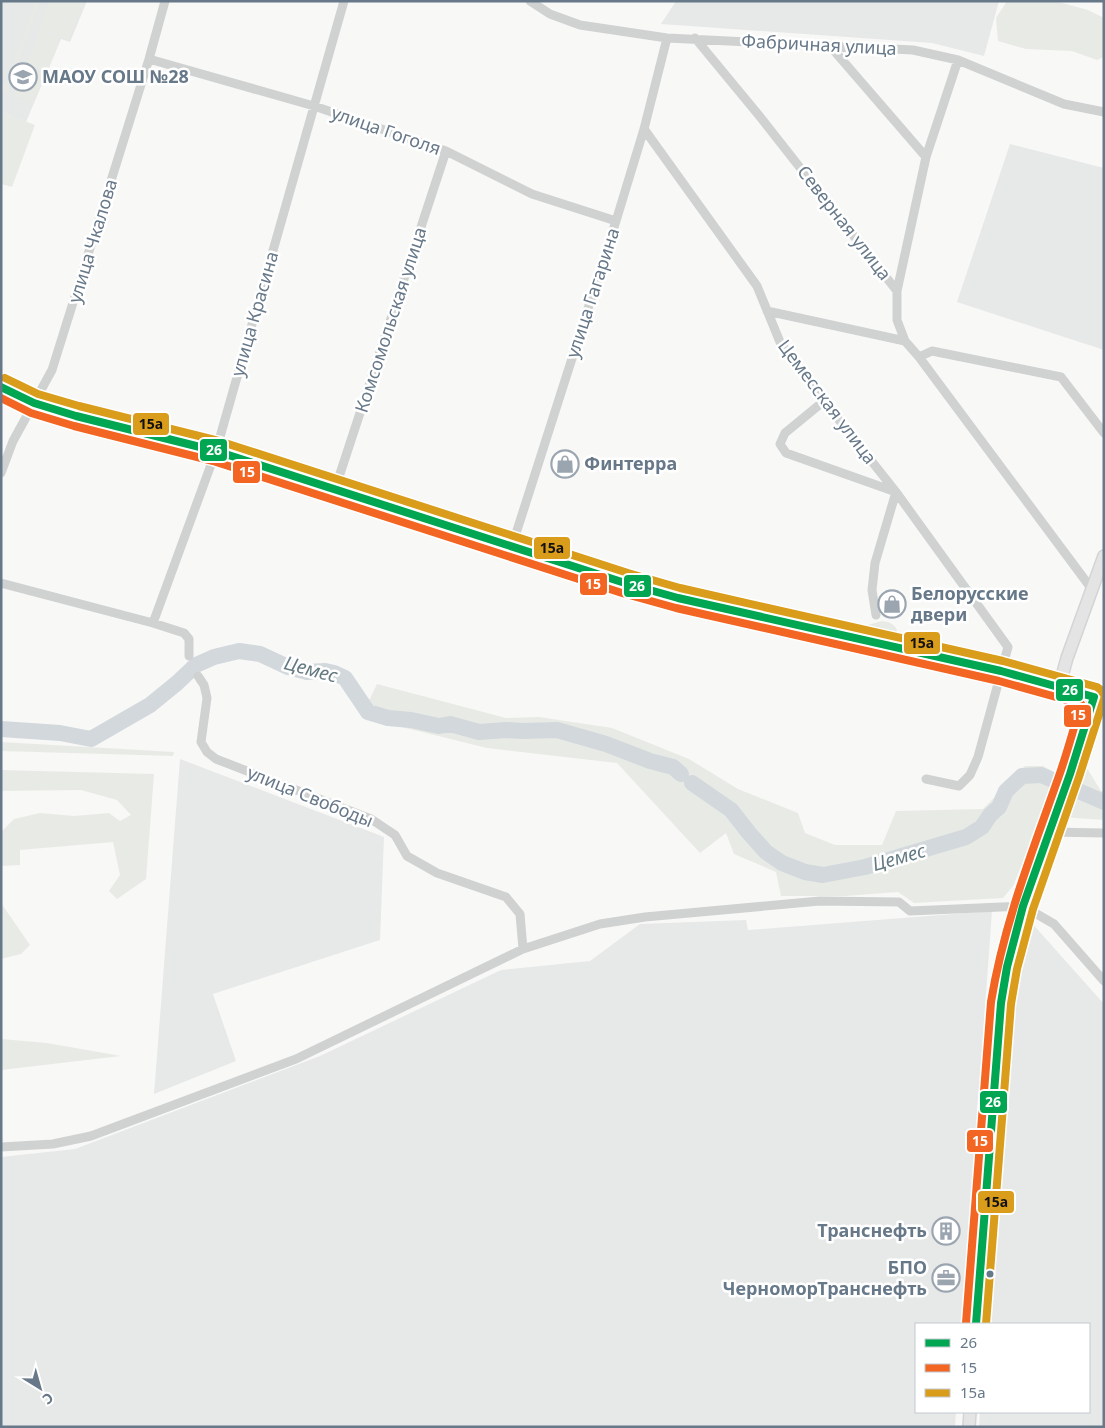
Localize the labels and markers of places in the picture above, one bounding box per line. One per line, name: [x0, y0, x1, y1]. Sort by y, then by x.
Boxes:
school or university icon: МАОУ СОШ №28: [8, 62, 38, 92]
place label: МАОУ СОШ №28: [42, 64, 189, 88]
shop icon: Финтерра: [550, 449, 580, 479]
place label: Финтерра: [584, 451, 677, 475]
place label: Белорусские двери: [911, 581, 1029, 626]
shop icon: Белорусские двери: [877, 589, 907, 619]
building icon: Транснефть: [931, 1216, 961, 1246]
place label: Транснефть: [817, 1218, 927, 1242]
place label: БПО ЧерноморТранснефть: [722, 1255, 927, 1300]
office icon: БПО ЧерноморТранснефть: [931, 1263, 961, 1293]
unlabelled marker: [985, 1269, 995, 1279]

